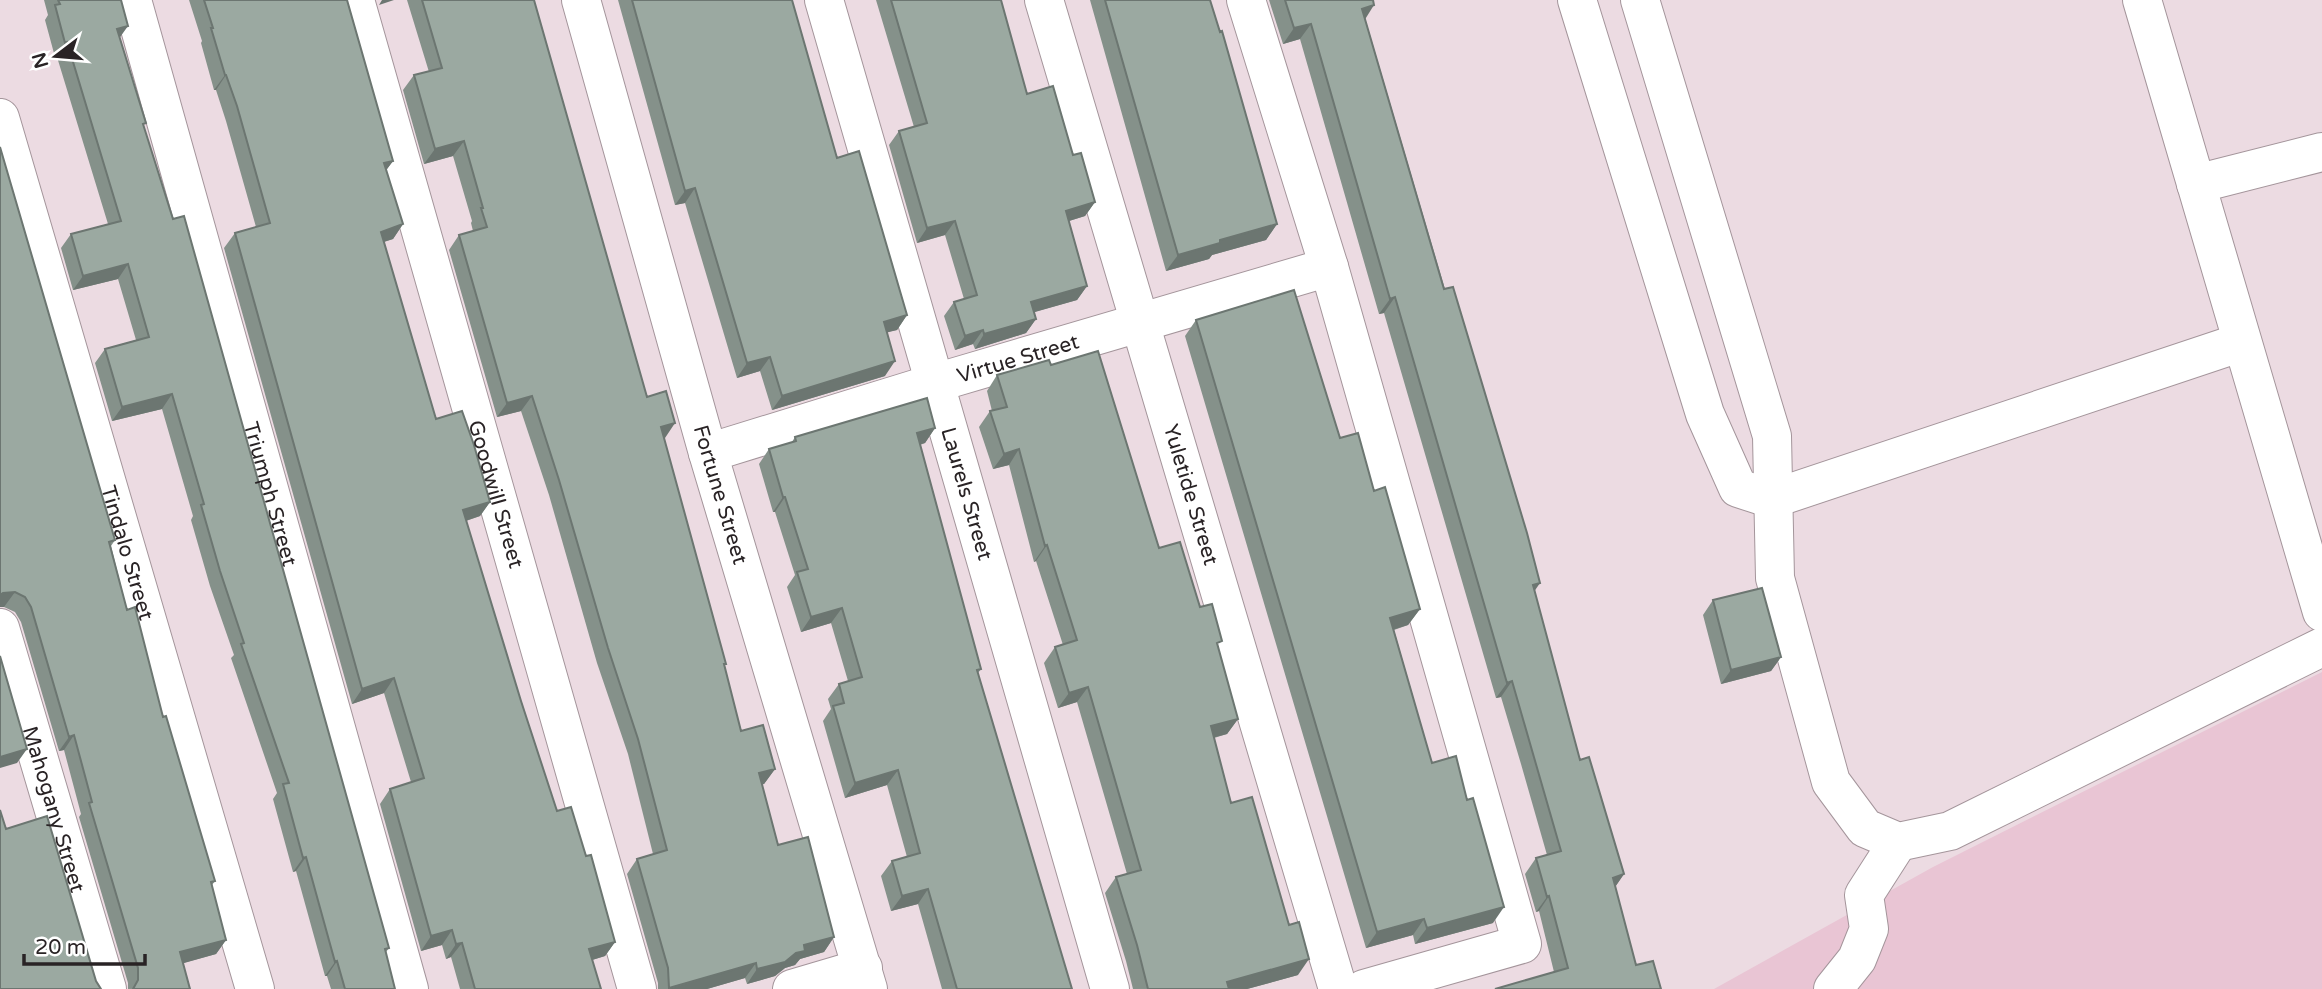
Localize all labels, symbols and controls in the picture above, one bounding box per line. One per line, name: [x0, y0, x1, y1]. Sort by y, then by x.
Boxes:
north arrow: [21, 21, 91, 91]
text: N: [28, 50, 53, 71]
street label: Virtue Street: [954, 329, 1082, 388]
street label: Goodwill Street: [463, 417, 529, 571]
street label: Triumph Street: [238, 419, 302, 569]
street label: Yuletide Street: [1158, 421, 1224, 568]
street label: Fortune Street: [688, 422, 753, 567]
street label: Laurels Street: [936, 424, 998, 563]
street label: Tindalo Street: [96, 482, 159, 623]
street label: Mahogany Street: [17, 723, 90, 895]
scale bar: [24, 922, 145, 966]
text: 20 m: [35, 935, 86, 960]

